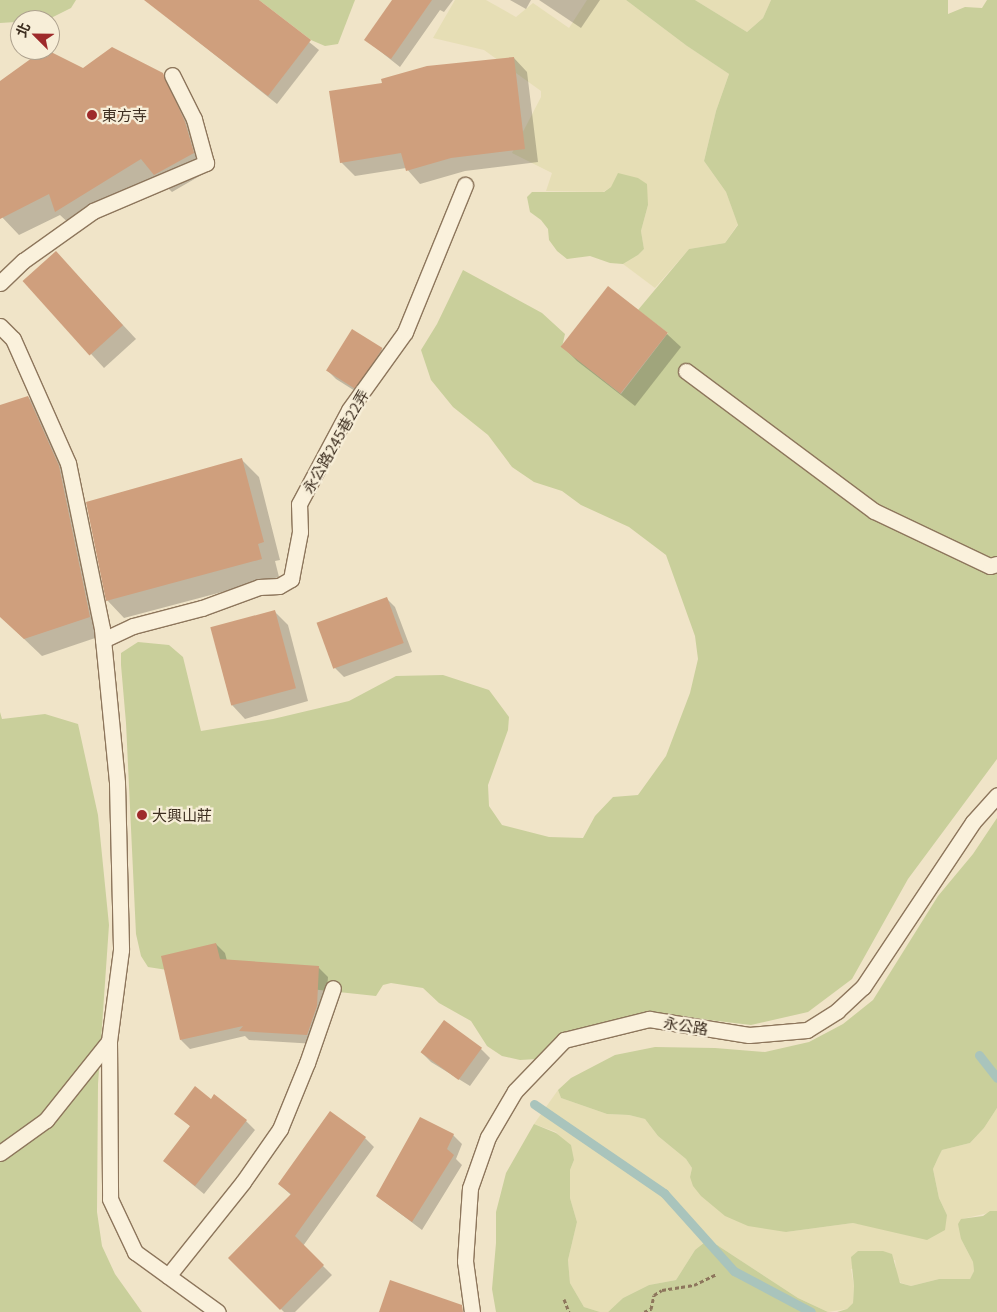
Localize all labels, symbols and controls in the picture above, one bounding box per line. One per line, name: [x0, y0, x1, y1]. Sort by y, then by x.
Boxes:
north arrow: [10, 10, 60, 60]
text: 北: [10, 19, 34, 40]
place label: 東方寺: [102, 106, 147, 124]
marker: 東方寺: [86, 109, 98, 121]
street label: 永公路245巷22弄: [298, 386, 372, 496]
place label: 大興山莊: [152, 806, 212, 824]
marker: 大興山莊: [136, 809, 148, 821]
street label: 永公路: [662, 1013, 710, 1037]

